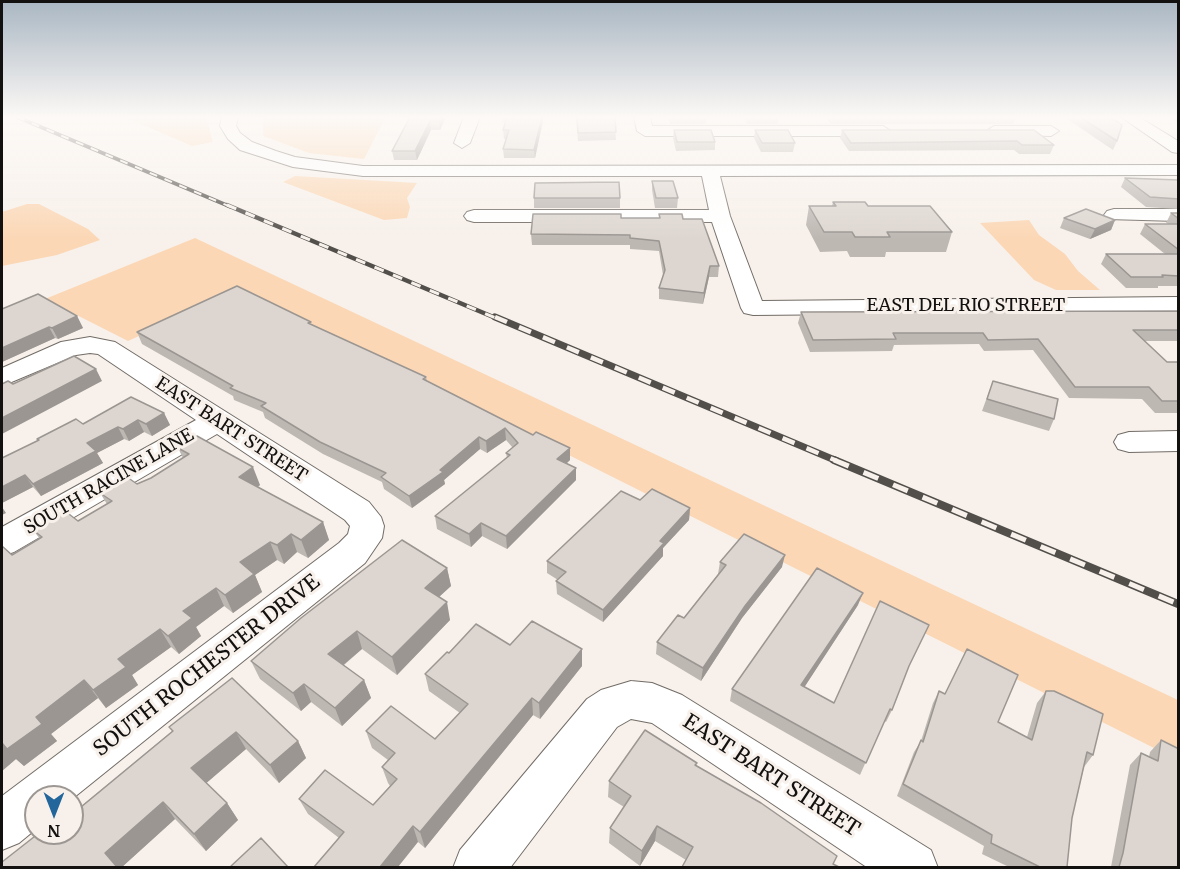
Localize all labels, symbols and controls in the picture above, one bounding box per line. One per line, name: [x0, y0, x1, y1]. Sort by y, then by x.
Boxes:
street label: EAST DEL RIO STREET: [867, 295, 1065, 317]
street label: EAST BART STREET: [151, 373, 311, 487]
street label: SOUTH RACINE LANE: [20, 425, 198, 539]
street label: SOUTH ROCHESTER DRIVE: [89, 570, 325, 762]
street label: EAST BART STREET: [678, 709, 864, 843]
north arrow: [24, 785, 84, 845]
text: N: [48, 821, 60, 841]

